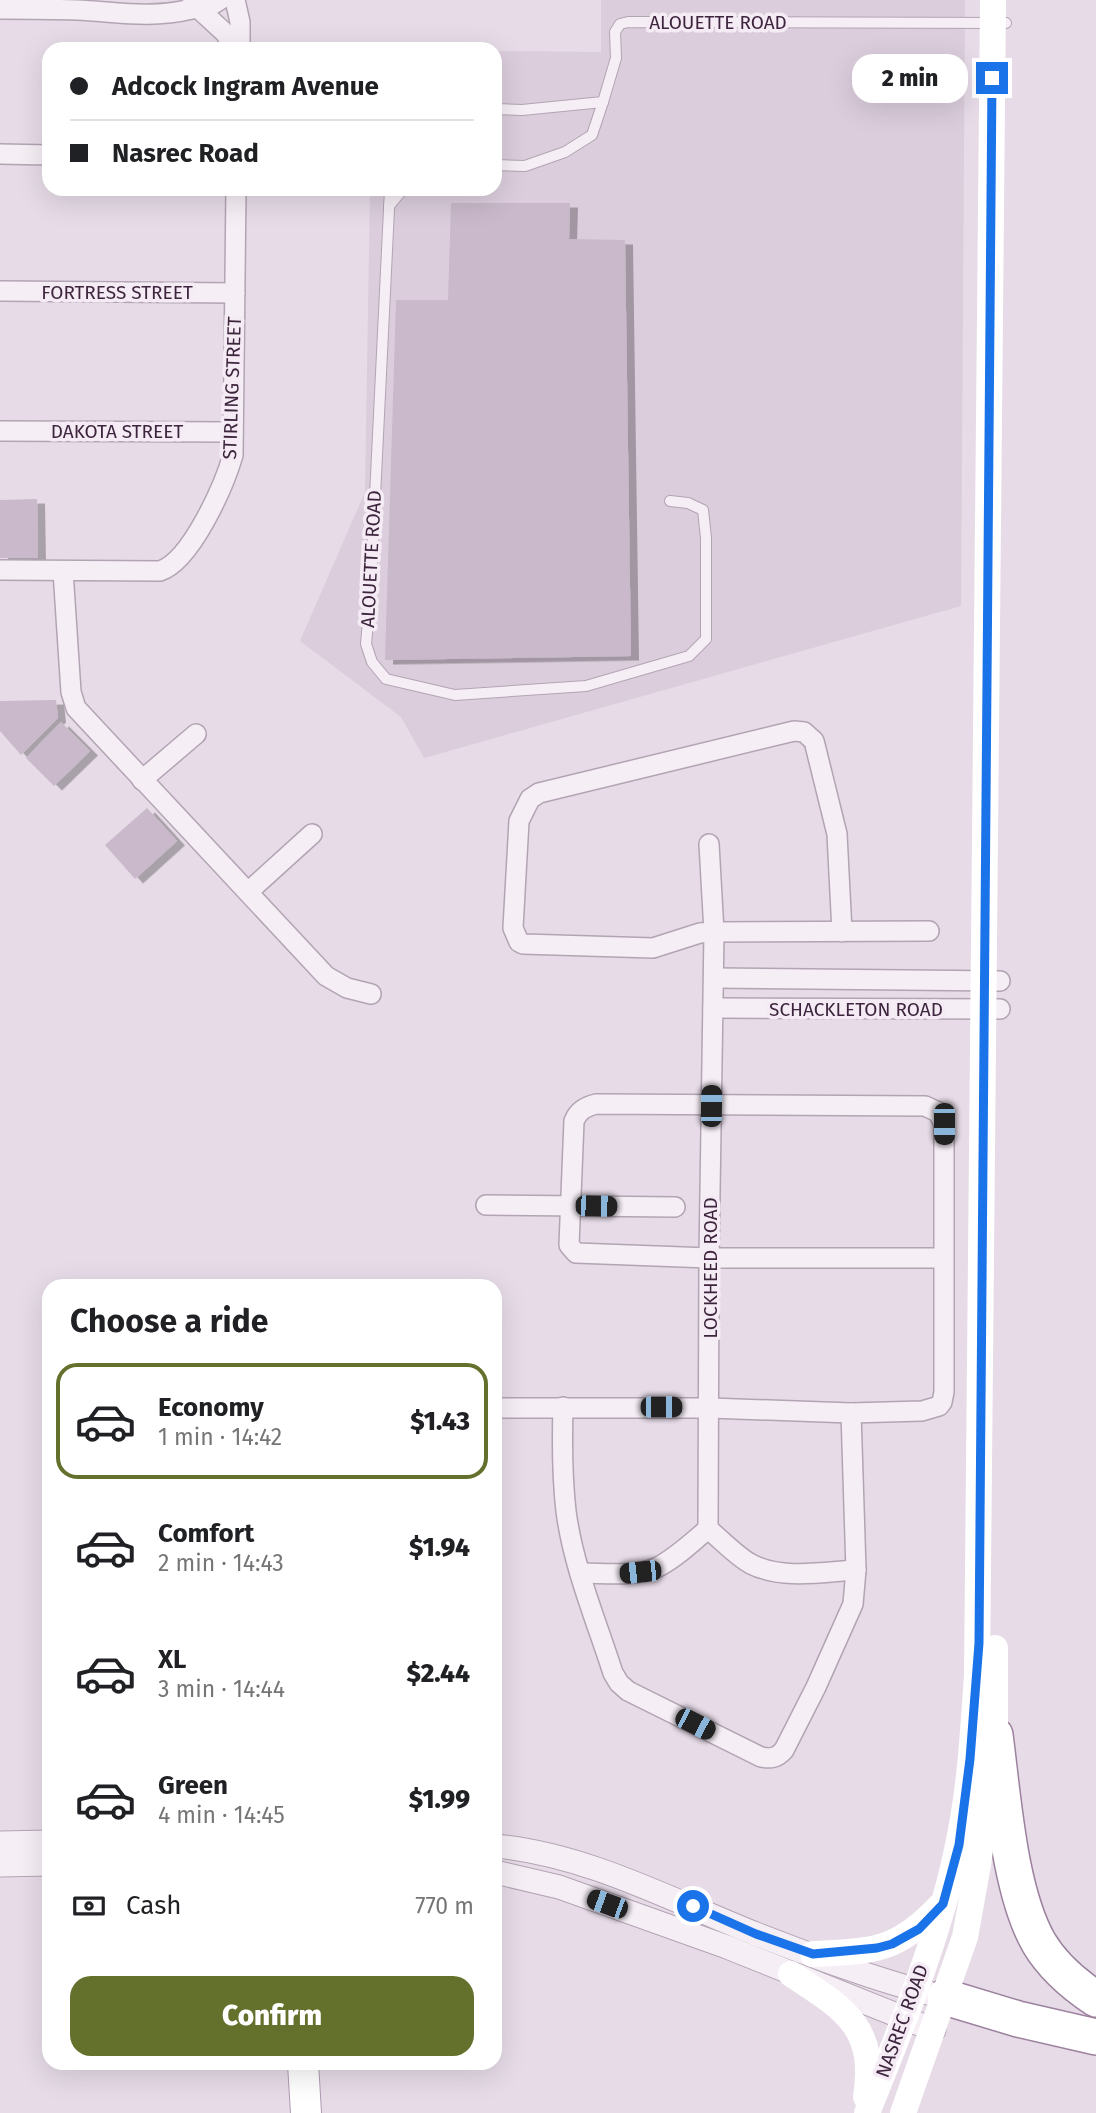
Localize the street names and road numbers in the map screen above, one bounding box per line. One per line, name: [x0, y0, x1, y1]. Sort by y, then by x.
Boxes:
street label: ALOUETTE ROAD: [649, 11, 787, 34]
street label: FORTRESS STREET: [41, 281, 193, 304]
street label: STIRLING STREET: [218, 316, 246, 460]
street label: DAKOTA STREET: [51, 420, 183, 443]
street label: ALOUETTE ROAD: [356, 490, 386, 628]
street label: SCHACKLETON ROAD: [769, 998, 943, 1021]
street label: LOCKHEED ROAD: [699, 1197, 722, 1339]
street label: NASREC ROAD: [871, 1961, 933, 2081]

